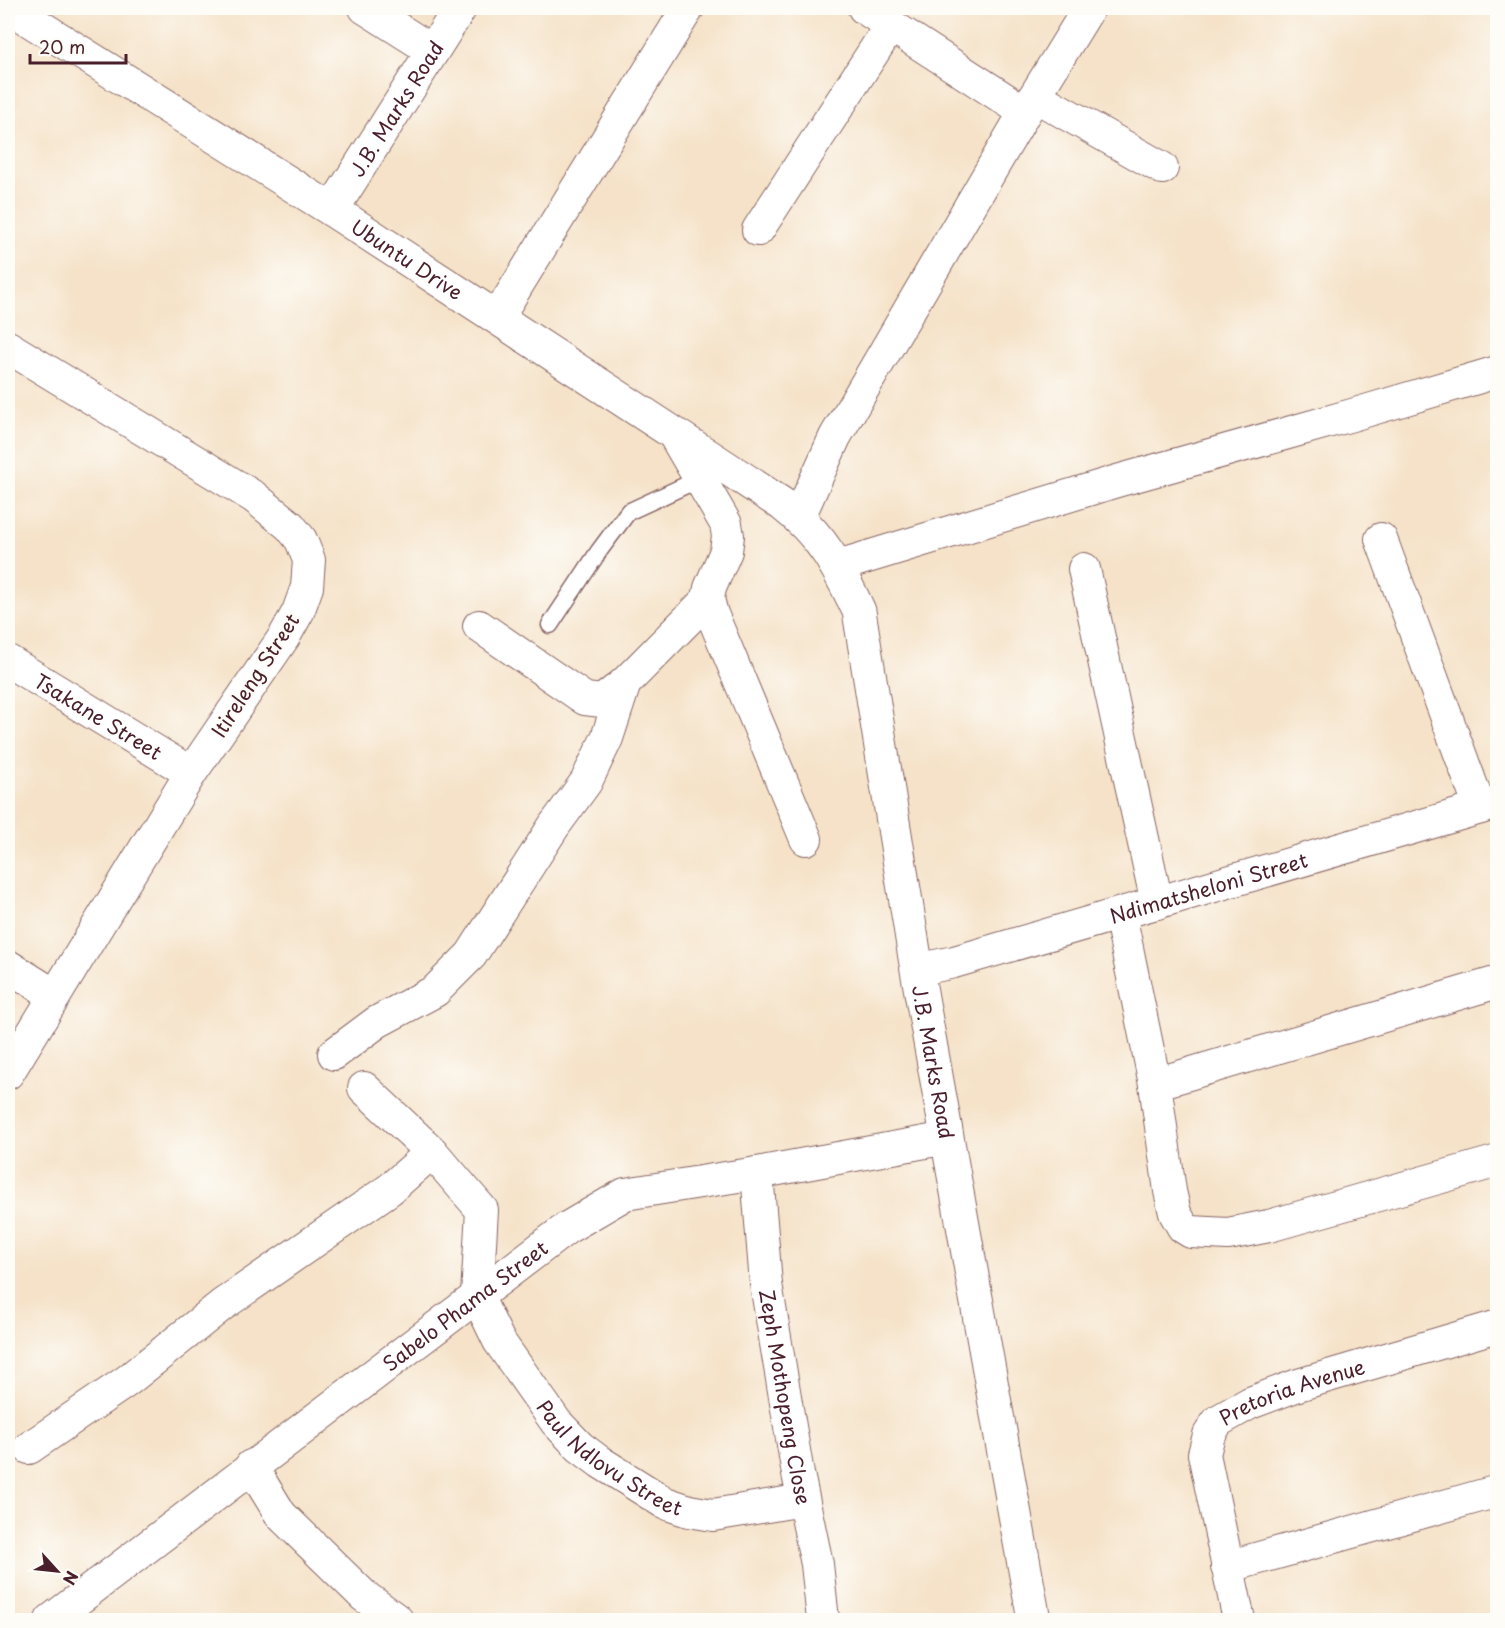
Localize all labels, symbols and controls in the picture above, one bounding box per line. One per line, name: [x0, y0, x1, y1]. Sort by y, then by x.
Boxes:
scale bar: [30, 27, 126, 65]
text: 20 m: [39, 33, 85, 60]
street label: J.B. Marks Road: [342, 35, 451, 182]
street label: Ubuntu Drive: [345, 211, 469, 307]
street label: Itireleng Street: [204, 607, 306, 743]
street label: Tsakane Street: [29, 666, 168, 767]
street label: Ndimatsheloni Street: [1106, 844, 1311, 931]
street label: J.B. Marks Road: [905, 983, 962, 1141]
street label: Sabelo Phama Street: [376, 1233, 554, 1378]
street label: Zeph Mothopeng Close: [752, 1287, 819, 1507]
street label: Pretoria Avenue: [1213, 1351, 1368, 1432]
street label: Paul Ndlovu Street: [530, 1393, 686, 1523]
north arrow: [27, 1541, 87, 1601]
text: N: [58, 1567, 85, 1589]

